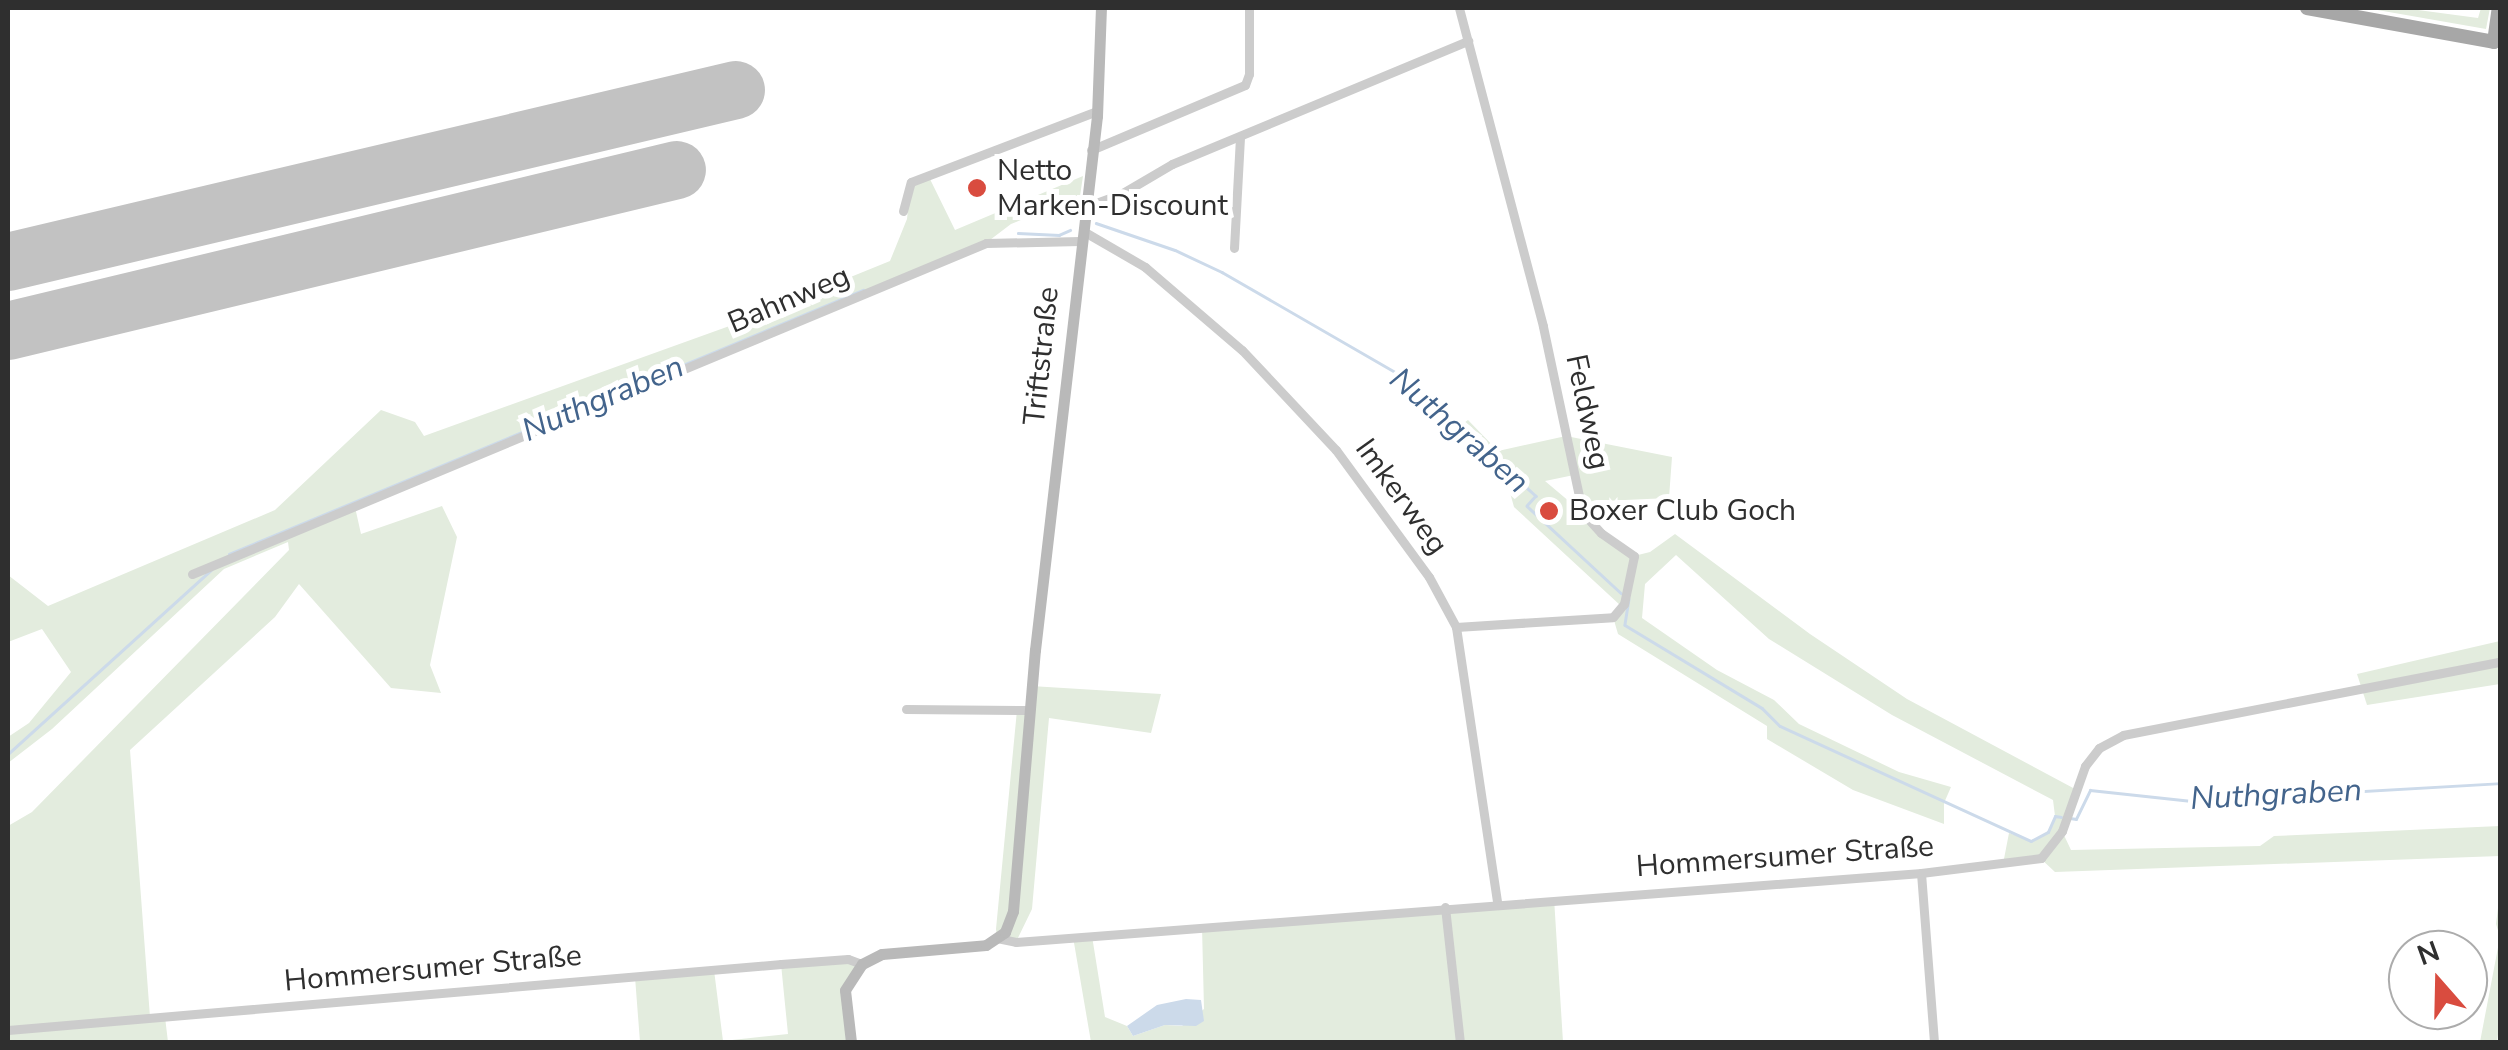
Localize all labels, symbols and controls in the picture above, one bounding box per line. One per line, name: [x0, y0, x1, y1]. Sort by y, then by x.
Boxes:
place label: Netto Marken-Discount: [997, 153, 1228, 224]
marker: Netto Marken-Discount: [966, 177, 988, 199]
street label: Bahnweg: [723, 258, 855, 342]
street label: Triftstraße: [1017, 285, 1067, 427]
water label: Nuthgraben: [516, 348, 690, 450]
street label: Feldweg: [1557, 351, 1617, 473]
water label: Nuthgraben: [1382, 360, 1536, 502]
street label: Imkerweg: [1347, 432, 1455, 562]
place label: Boxer Club Goch: [1569, 493, 1796, 529]
marker: Boxer Club Goch: [1538, 500, 1560, 522]
water label: Nuthgraben: [2189, 771, 2363, 819]
street label: Hommersumer Straße: [1635, 829, 1935, 885]
north arrow: [2388, 930, 2488, 1030]
text: N: [2412, 932, 2445, 975]
street label: Hommersumer Straße: [283, 938, 583, 1000]

